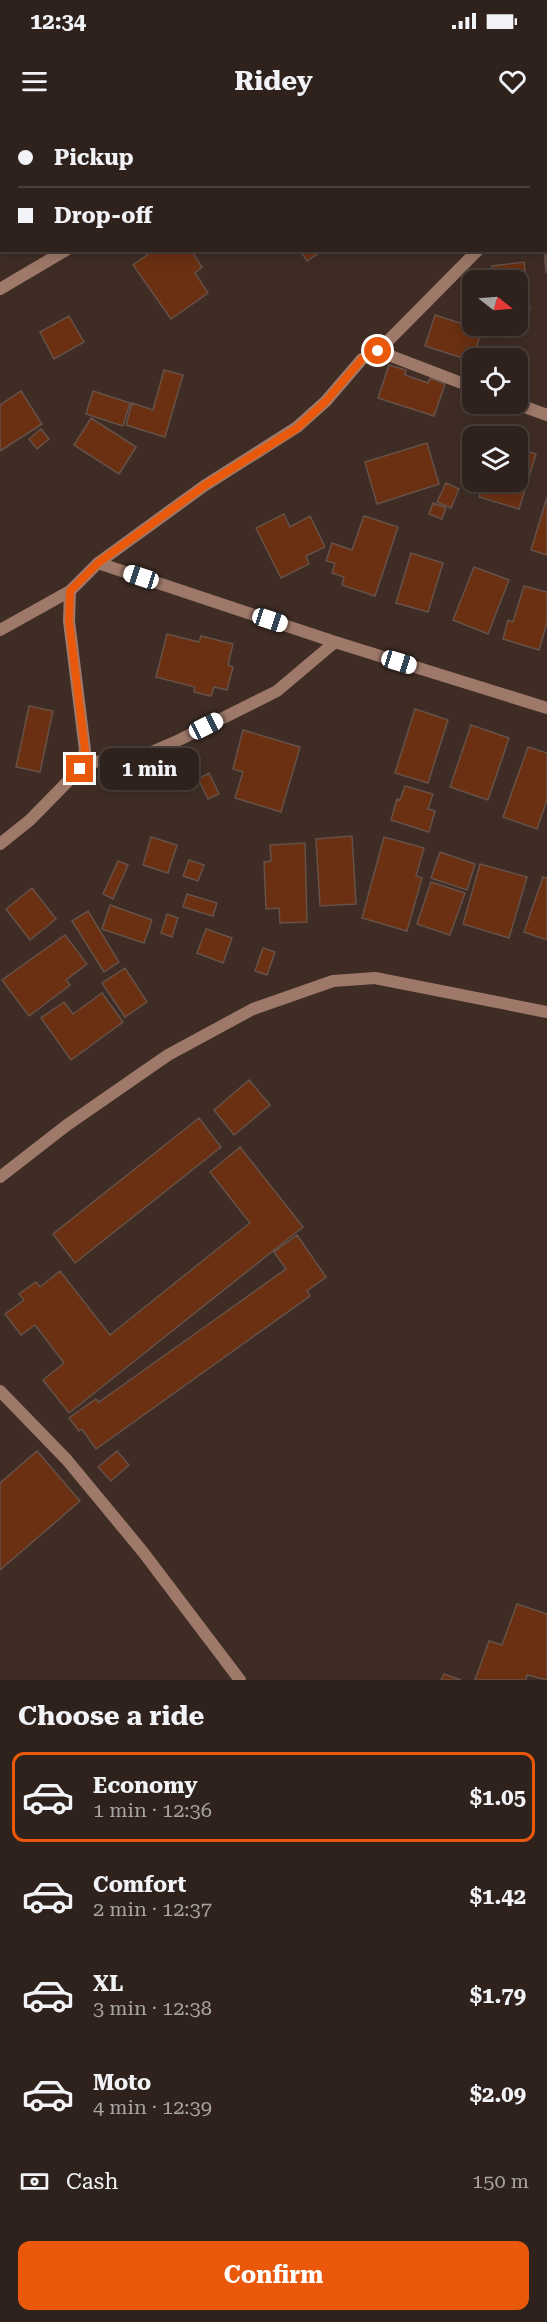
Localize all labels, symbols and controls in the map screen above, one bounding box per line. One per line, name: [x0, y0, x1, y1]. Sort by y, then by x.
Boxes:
text: 12:34: [30, 9, 86, 34]
icon: menu: [18, 65, 51, 98]
text: Ridey: [234, 65, 313, 97]
icon: heart: [496, 65, 529, 98]
text: Pickup: [54, 145, 134, 170]
text: Drop-off: [54, 203, 152, 228]
north arrow: [462, 270, 528, 336]
map controls: [462, 270, 528, 492]
route start: [364, 337, 391, 364]
button: locate: [462, 348, 528, 414]
button: layers: [462, 426, 528, 492]
car: [121, 563, 161, 591]
car: [250, 606, 290, 634]
car: [379, 648, 419, 676]
car: [186, 710, 226, 742]
callout: 1 min: [101, 748, 200, 790]
route end: [66, 755, 93, 782]
text: 1 min: [122, 757, 177, 781]
text: Choose a ride: [18, 1700, 204, 1732]
icon: car: [21, 1770, 75, 1824]
text: Economy: [93, 1773, 197, 1798]
text: $1.05: [470, 1785, 526, 1810]
text: 1 min · 12:36: [93, 1798, 212, 1822]
icon: car: [21, 1869, 75, 1923]
text: Comfort: [93, 1872, 186, 1897]
text: $1.42: [470, 1884, 526, 1909]
text: 2 min · 12:37: [93, 1897, 212, 1921]
icon: car: [21, 1968, 75, 2022]
text: XL: [93, 1971, 123, 1996]
text: $1.79: [470, 1983, 526, 2008]
text: 3 min · 12:38: [93, 1996, 212, 2020]
icon: car: [21, 2067, 75, 2121]
text: Moto: [93, 2070, 151, 2095]
text: $2.09: [470, 2082, 526, 2107]
text: 4 min · 12:39: [93, 2095, 212, 2119]
icon: cash: [18, 2165, 51, 2198]
text: Cash: [66, 2169, 118, 2194]
text: 150 m: [472, 2169, 529, 2193]
button: Confirm: [18, 2241, 529, 2310]

